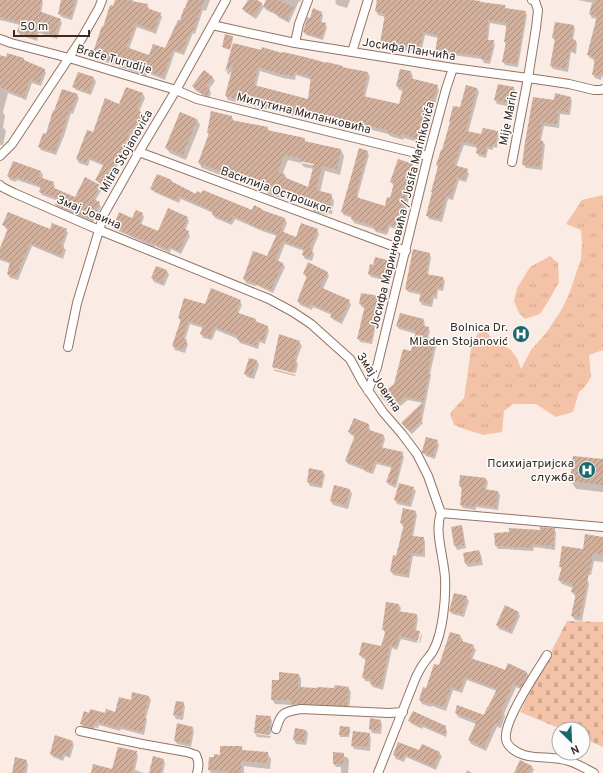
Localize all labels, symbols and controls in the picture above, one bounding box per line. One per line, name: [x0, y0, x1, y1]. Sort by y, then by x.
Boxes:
scale bar: [14, 12, 89, 38]
text: 50 m: [20, 19, 48, 35]
street label: Јосифа Панчића: [361, 35, 457, 65]
street label: Braće Turudije: [74, 42, 153, 78]
street label: Mije Marin: [496, 89, 522, 147]
street label: Милутина Миланковића: [235, 90, 373, 138]
street label: Јосифа Маринковића / Josifa Marinkovića: [367, 100, 439, 330]
street label: Mitra Stojanovića: [97, 107, 157, 196]
street label: Василија Острошког: [218, 163, 333, 218]
street label: Змај Јовина: [54, 192, 123, 234]
place label: Bolnica Dr. Mladen Stojanović: [409, 320, 508, 350]
hospital icon: Bolnica Dr. Mladen Stojanović: [511, 324, 531, 344]
street label: Змај Јовина: [352, 350, 404, 416]
place label: Психијатријска служба: [487, 456, 574, 486]
hospital icon: Психијатријска служба: [577, 460, 597, 480]
north arrow: [551, 721, 591, 761]
text: N: [568, 741, 581, 757]

